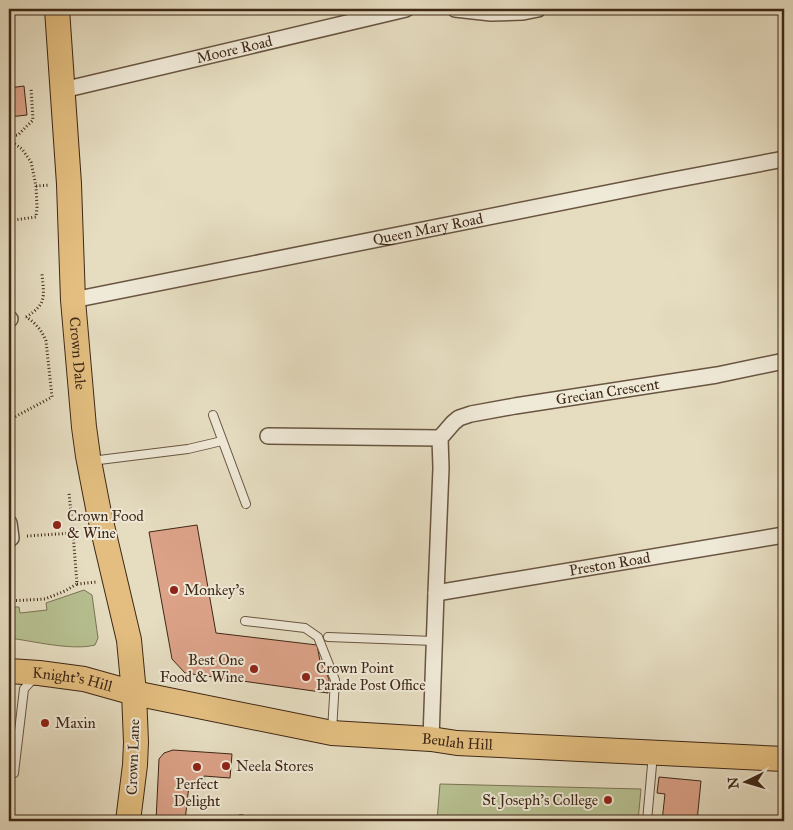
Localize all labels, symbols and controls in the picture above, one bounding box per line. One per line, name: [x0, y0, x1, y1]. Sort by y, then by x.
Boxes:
street label: Moore Road: [194, 32, 275, 67]
street label: Queen Mary Road: [371, 209, 485, 249]
street label: Crown Dale: [65, 316, 90, 390]
street label: Grecian Crescent: [555, 375, 661, 409]
place label: Crown Food & Wine: [67, 507, 144, 542]
marker: Crown Food & Wine: [51, 519, 63, 531]
street label: Preston Road: [568, 548, 652, 580]
place label: Monkey's: [184, 581, 245, 599]
marker: Monkey's: [168, 584, 180, 596]
place label: Best One Food & Wine: [160, 651, 244, 686]
place label: Crown Point Parade Post Office: [316, 659, 425, 694]
marker: Best One Food & Wine: [248, 663, 260, 675]
street label: Knight's Hill: [32, 664, 115, 696]
marker: Crown Point Parade Post Office: [300, 671, 312, 683]
place label: Maxin: [55, 714, 96, 732]
marker: Maxin: [39, 717, 51, 729]
street label: Crown Lane: [123, 719, 143, 795]
street label: Beulah Hill: [421, 729, 494, 754]
place label: Neela Stores: [236, 757, 313, 775]
north arrow: [720, 758, 770, 808]
marker: Neela Stores: [220, 760, 232, 772]
marker: Perfect Delight: [191, 761, 203, 773]
place label: Perfect Delight: [174, 775, 221, 810]
text: N: [725, 776, 743, 790]
place label: St Joseph's College: [482, 791, 598, 810]
marker: St Joseph's College: [602, 794, 614, 806]

